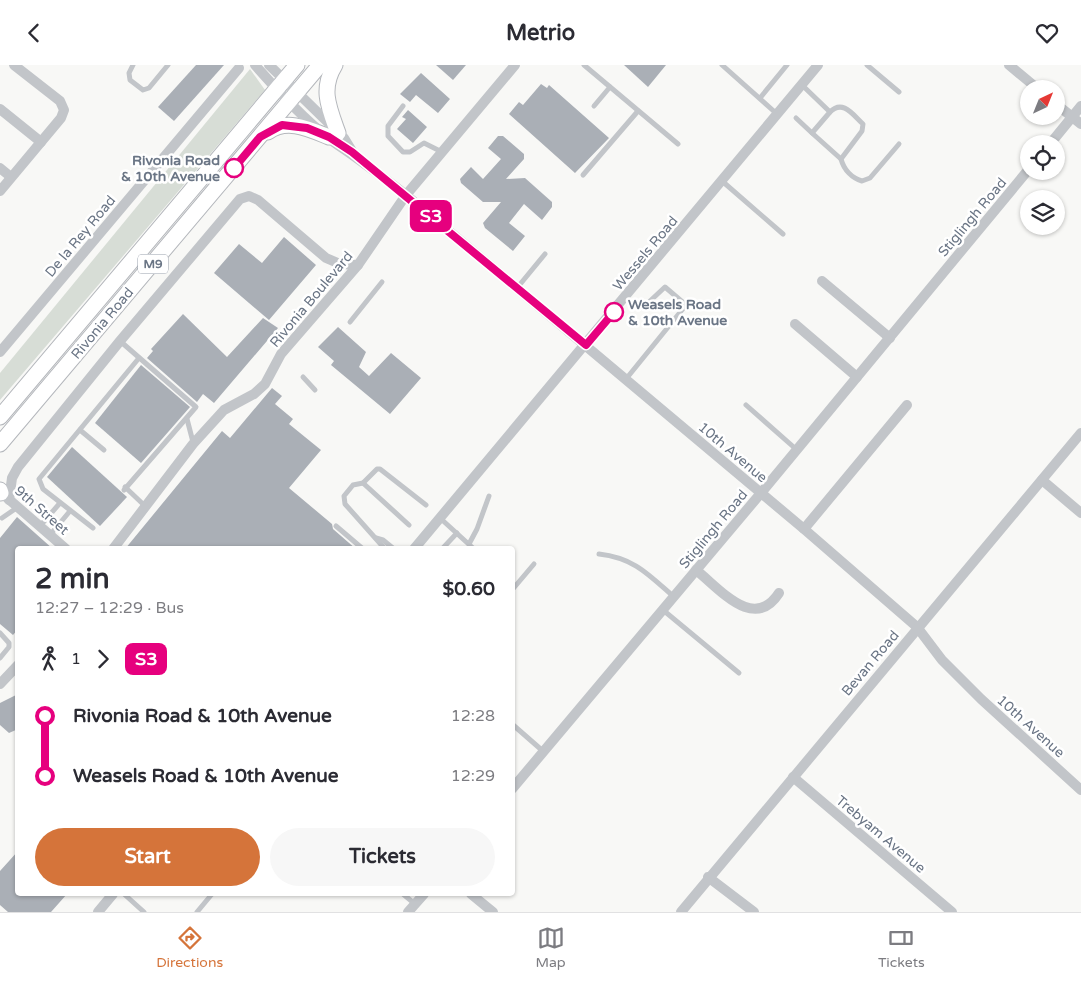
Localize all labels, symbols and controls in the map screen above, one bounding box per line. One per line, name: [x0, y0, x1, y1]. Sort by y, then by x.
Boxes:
icon: back: [20, 19, 48, 47]
icon: heart: [1033, 19, 1061, 47]
text: Metrio: [506, 20, 575, 46]
north arrow: [1020, 80, 1065, 125]
map controls: [1020, 80, 1065, 235]
button: locate: [1020, 135, 1065, 180]
place label: Rivonia Road & 10th Avenue: [121, 152, 220, 185]
marker: Rivonia Road & 10th Avenue: [224, 158, 244, 178]
street label: Stiglingh Road: [934, 174, 1010, 260]
button: layers: [1020, 190, 1065, 235]
street label: De la Rey Road: [41, 192, 119, 280]
line badge: S3: [408, 200, 454, 232]
text: S3: [420, 205, 442, 227]
street label: Wessels Road: [609, 213, 681, 294]
street label: Rivonia Boulevard: [266, 248, 356, 351]
road number: M9: [138, 255, 168, 273]
street label: Rivonia Road: [68, 284, 137, 362]
place label: Weasels Road & 10th Avenue: [628, 296, 727, 329]
marker: Weasels Road & 10th Avenue: [604, 302, 624, 322]
street label: 10th Avenue: [695, 418, 771, 486]
street label: 9th Street: [11, 482, 73, 539]
street label: Stiglingh Road: [675, 486, 751, 572]
text: 2 min: [35, 562, 110, 596]
text: $0.60: [443, 578, 495, 600]
text: 12:27 – 12:29 · Bus: [35, 598, 184, 618]
street label: Bevan Road: [838, 627, 903, 699]
icon: walk: [35, 645, 63, 673]
icon: forward: [89, 645, 117, 673]
text: S3: [135, 648, 157, 670]
text: 1: [71, 649, 81, 669]
street label: 10th Avenue: [993, 692, 1068, 761]
text: Rivonia Road & 10th Avenue: [73, 705, 332, 727]
text: 12:28: [451, 706, 495, 726]
text: Weasels Road & 10th Avenue: [73, 765, 339, 787]
text: 12:29: [451, 766, 495, 786]
street label: Trebyam Avenue: [833, 792, 929, 877]
button: Start: [35, 828, 260, 886]
button: Tickets: [270, 828, 495, 886]
tab: Directions: [156, 924, 223, 971]
tab: Map: [535, 924, 566, 971]
tab: Tickets: [878, 924, 925, 971]

